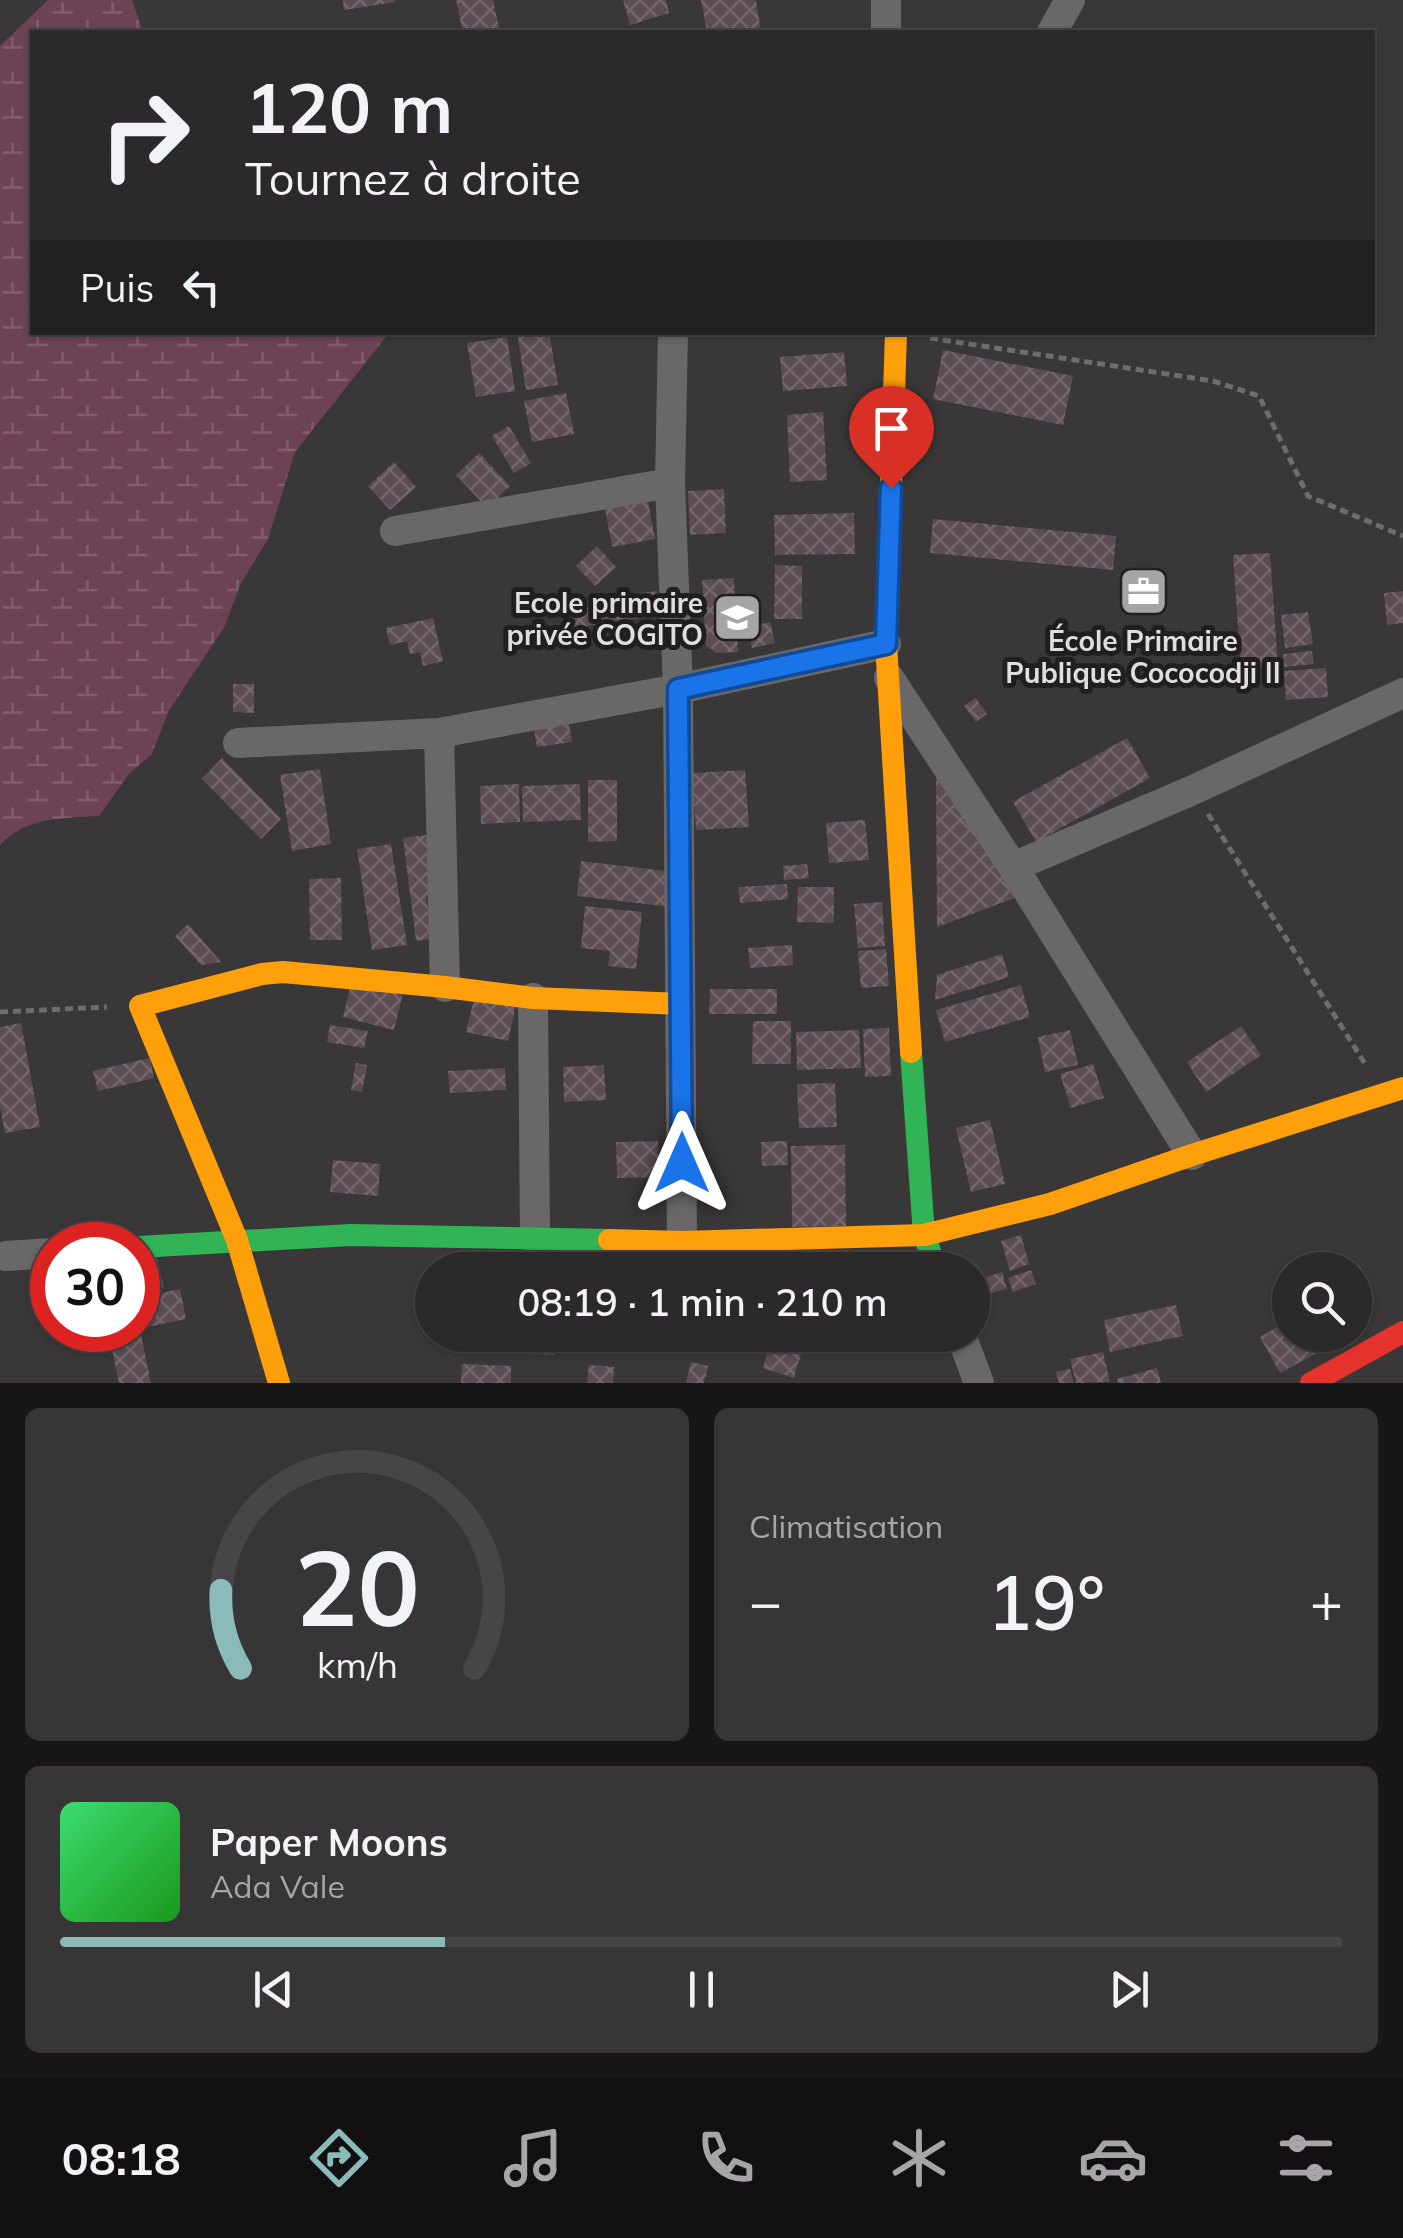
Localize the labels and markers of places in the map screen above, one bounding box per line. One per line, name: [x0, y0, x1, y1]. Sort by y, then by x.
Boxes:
pin: [849, 386, 934, 489]
office icon: École Primaire Publique Cococodji II: [1117, 566, 1169, 618]
place label: Ecole primaire privée COGITO: [507, 585, 703, 652]
school or university icon: Ecole primaire privée COGITO: [712, 592, 764, 644]
place label: École Primaire Publique Cococodji II: [1005, 623, 1281, 690]

